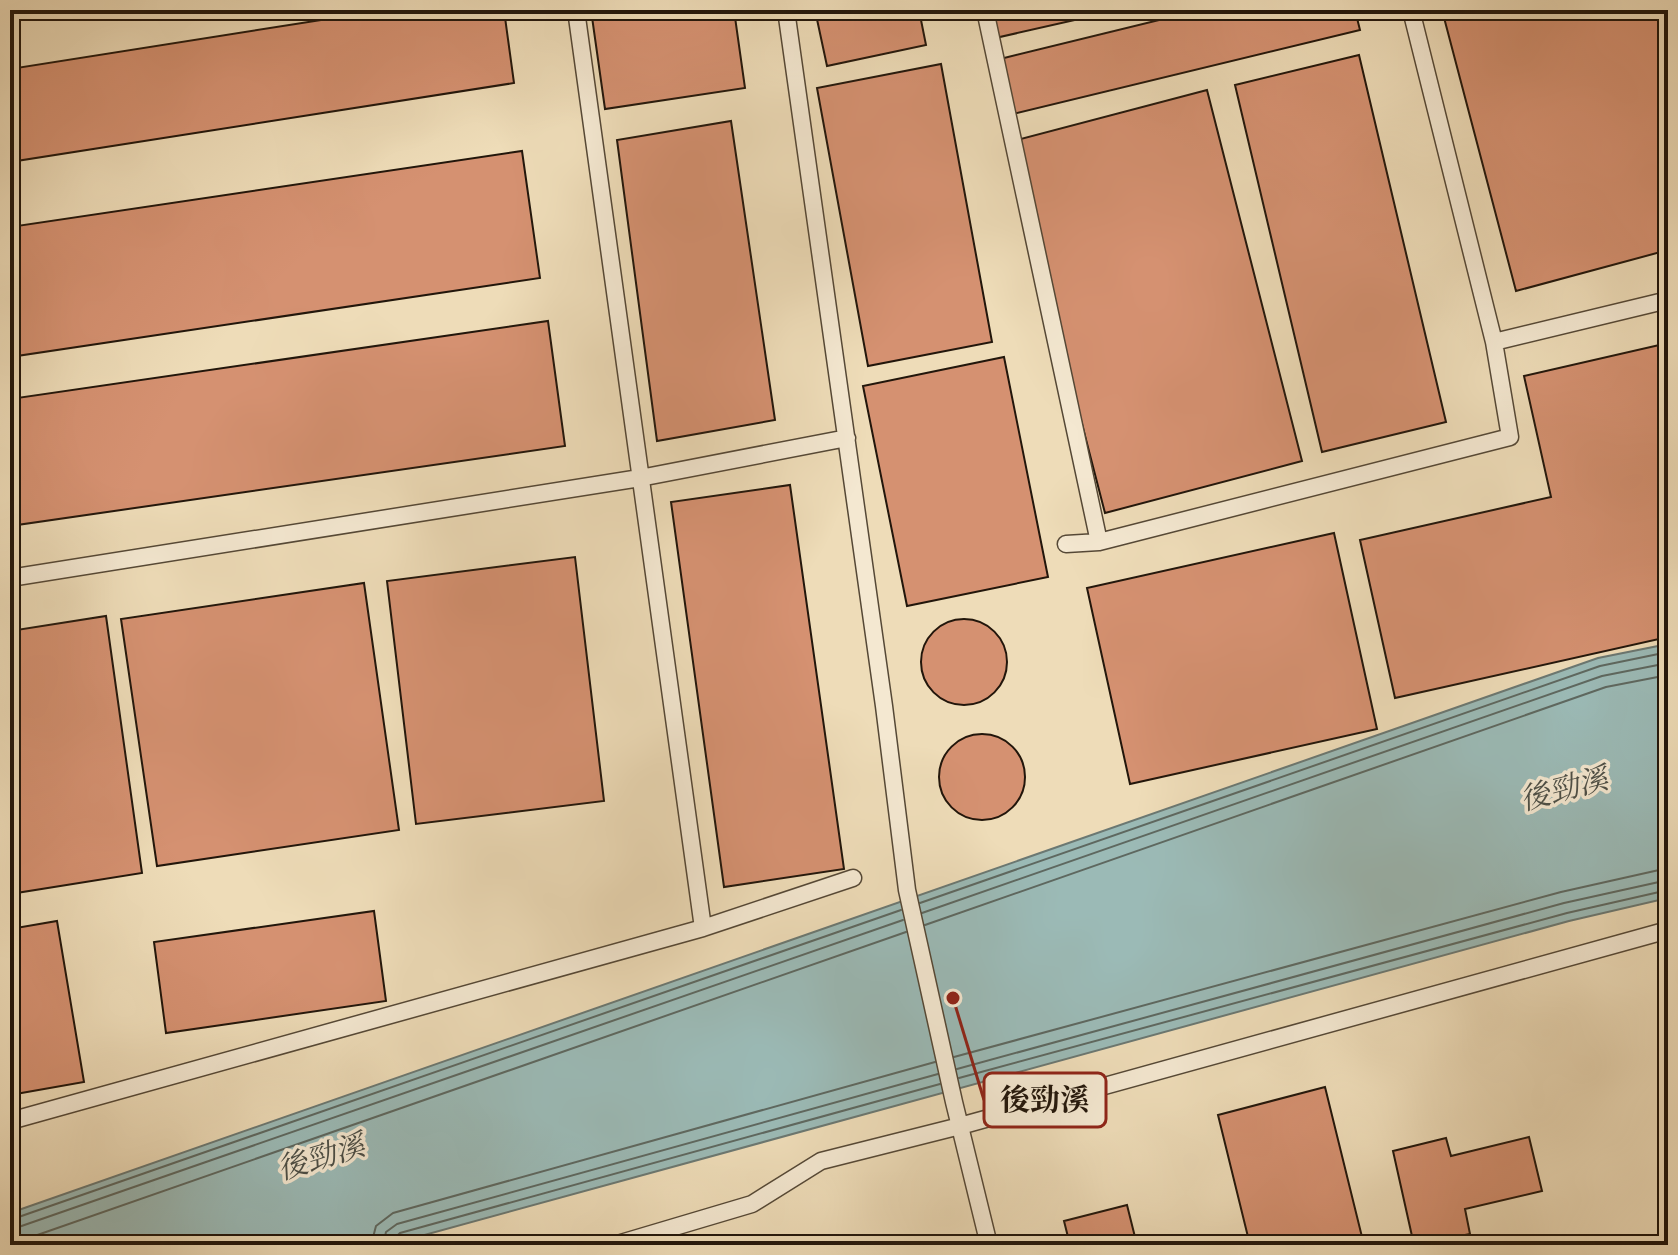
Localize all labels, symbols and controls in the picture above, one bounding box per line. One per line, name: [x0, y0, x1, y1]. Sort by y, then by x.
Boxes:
water label: 後勁溪: [1516, 760, 1616, 820]
callout: 後勁溪: [984, 1073, 1106, 1127]
text: 後勁溪: [1000, 1083, 1090, 1120]
water label: 後勁溪: [273, 1127, 373, 1189]

